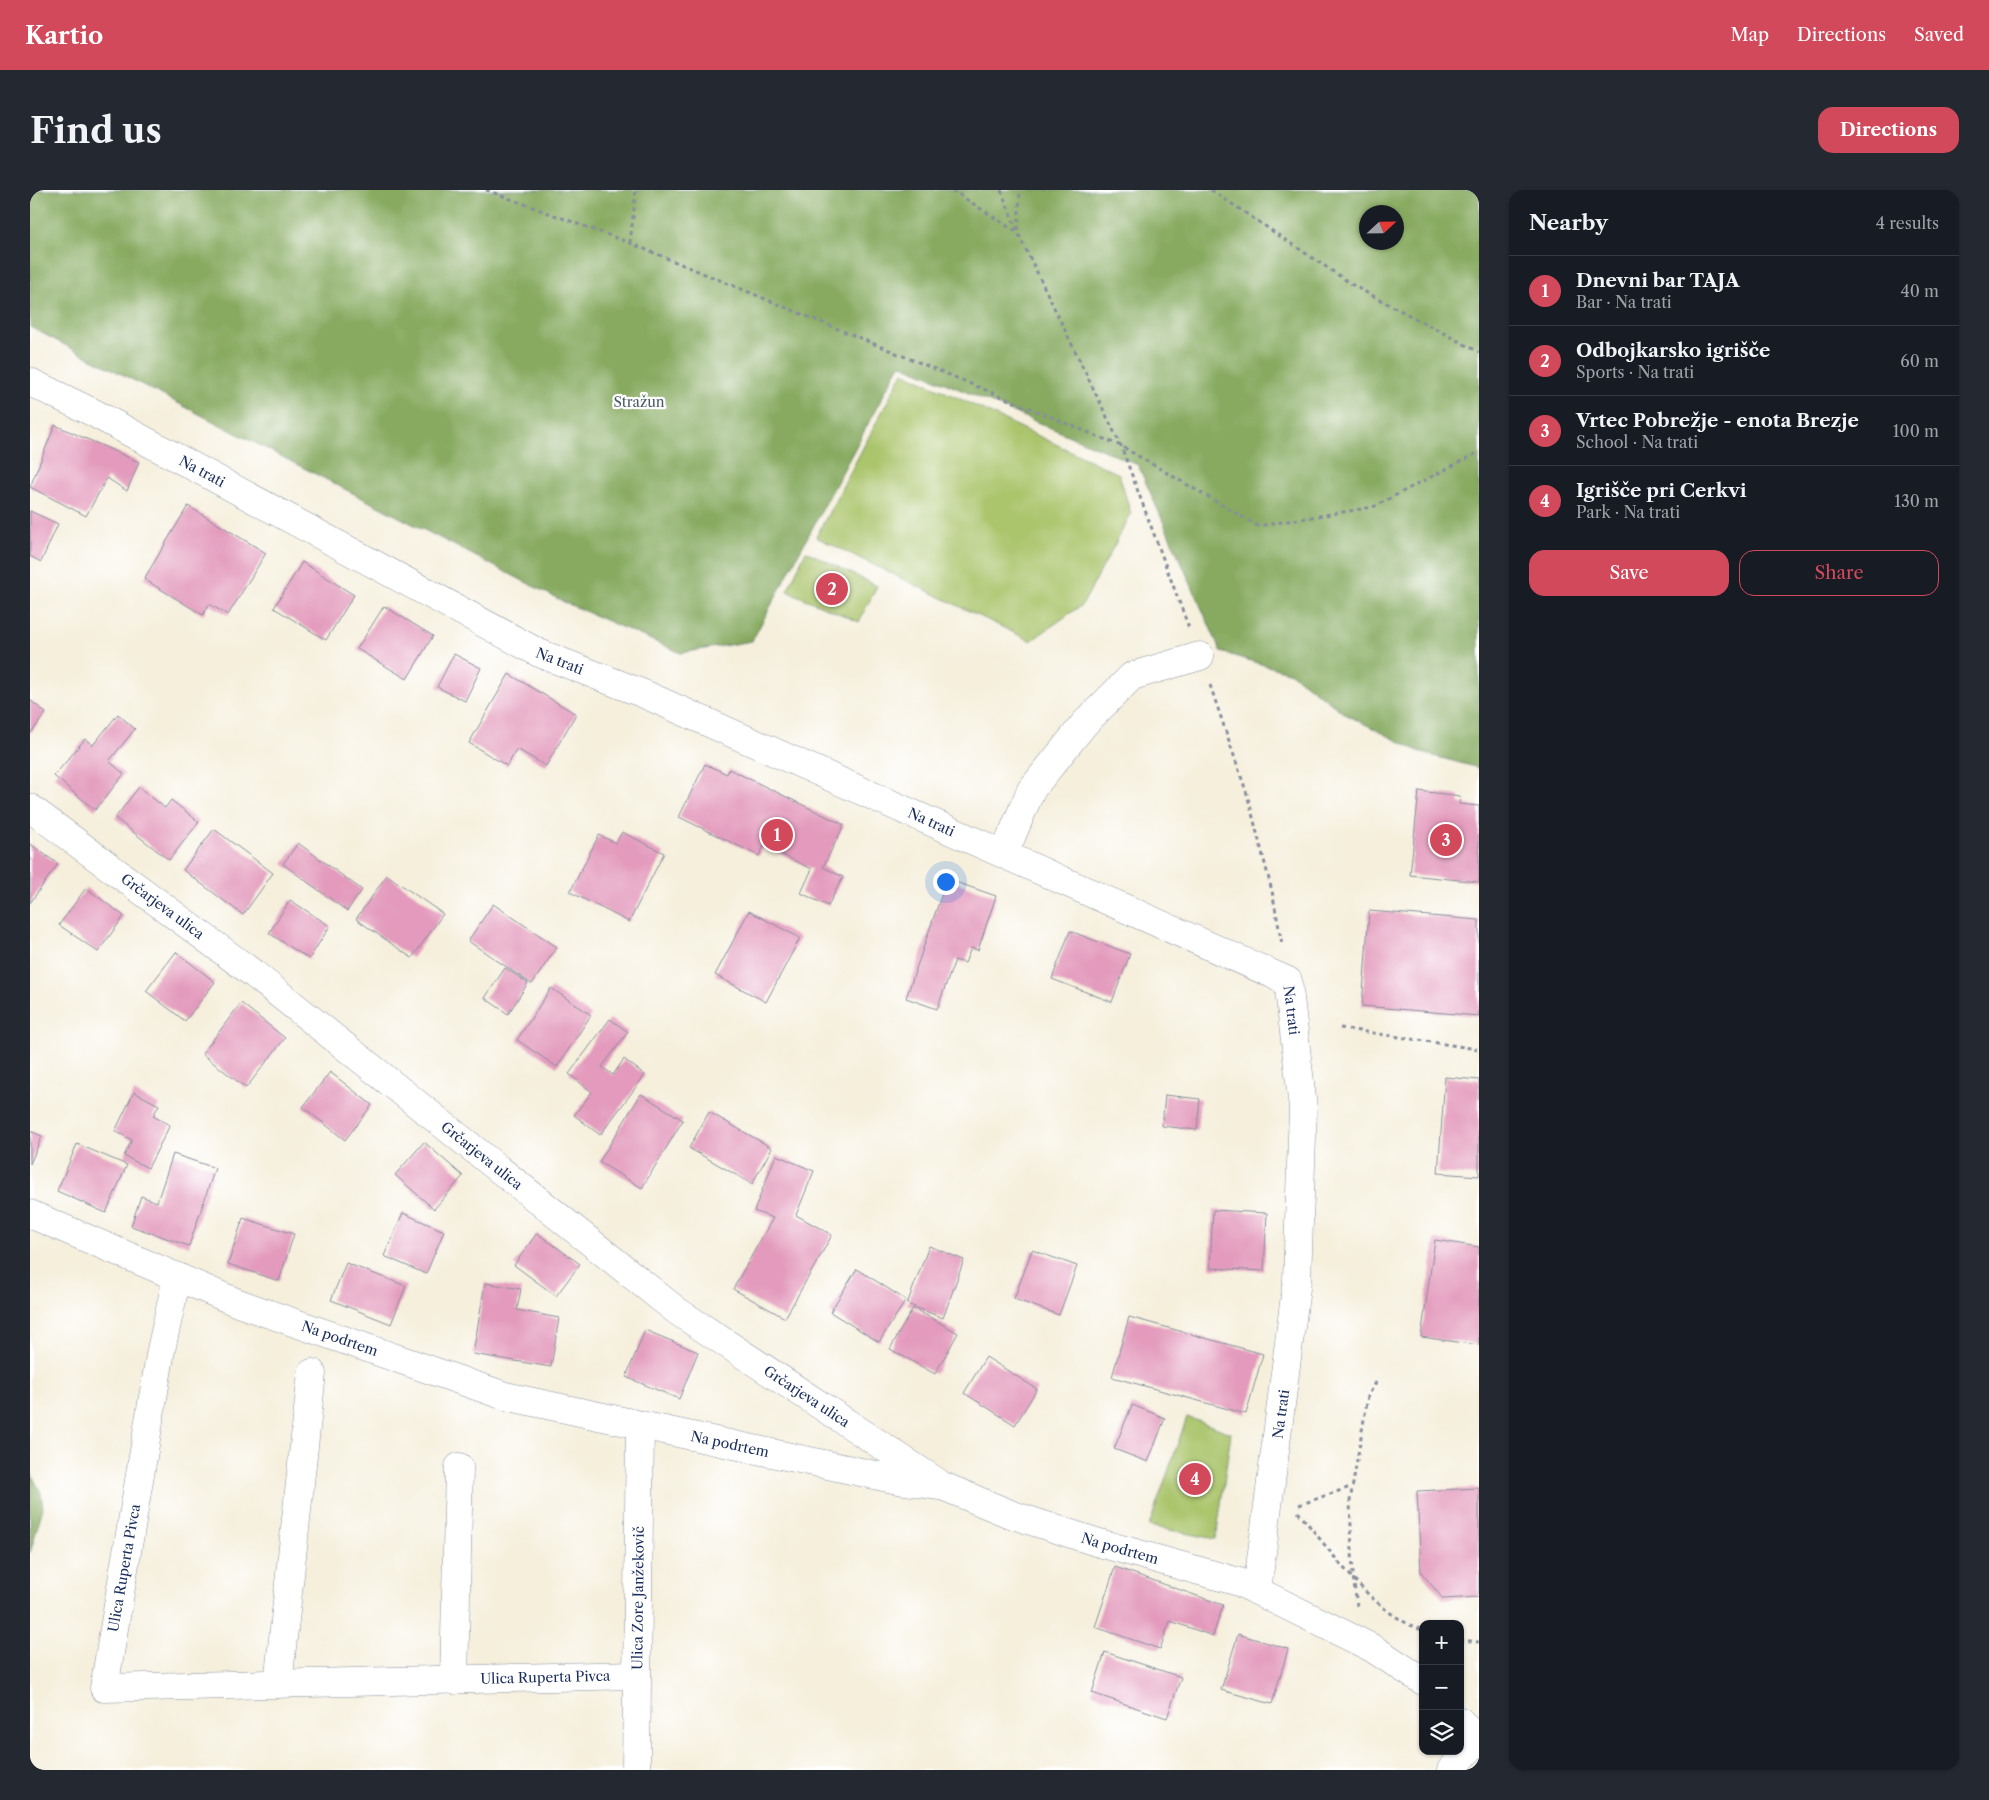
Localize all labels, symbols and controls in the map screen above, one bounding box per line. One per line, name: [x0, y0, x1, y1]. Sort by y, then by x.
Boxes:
text: Kartio: [25, 21, 103, 50]
text: Map: [1730, 24, 1769, 46]
text: Directions: [1797, 24, 1886, 46]
text: Saved: [1914, 24, 1964, 46]
button: Directions: [1818, 107, 1959, 153]
text: Find us: [30, 109, 162, 152]
north arrow: [1359, 205, 1404, 250]
text: Nearby: [1529, 210, 1608, 235]
text: 4 results: [1876, 213, 1939, 233]
text: Dnevni bar TAJA: [1576, 269, 1740, 292]
text: 1: [1541, 281, 1549, 301]
text: 40 m: [1900, 281, 1939, 301]
text: Bar · Na trati: [1576, 292, 1672, 312]
text: Odbojkarsko igrišče: [1576, 339, 1770, 362]
text: 2: [1540, 351, 1550, 371]
text: 60 m: [1900, 351, 1939, 371]
text: Sports · Na trati: [1576, 362, 1694, 382]
park label: Stražun: [613, 393, 665, 411]
text: Vrtec Pobrežje - enota Brezje: [1576, 409, 1859, 432]
text: 3: [1540, 421, 1550, 441]
text: 100 m: [1893, 421, 1939, 441]
text: School · Na trati: [1576, 432, 1698, 452]
street label: Na trati: [176, 452, 228, 491]
text: Igrišče pri Cerkvi: [1576, 479, 1747, 502]
text: 4: [1540, 491, 1550, 511]
text: 130 m: [1894, 491, 1939, 511]
text: Park · Na trati: [1576, 502, 1680, 522]
button: Save: [1529, 550, 1729, 596]
button: Share: [1739, 550, 1939, 596]
pin: 2: [816, 570, 848, 608]
street label: Na trati: [533, 644, 586, 679]
street label: Na trati: [905, 804, 958, 840]
pin: 1: [761, 816, 793, 854]
pin: 3: [1430, 821, 1462, 859]
street label: Grčarjeva ulica: [117, 869, 208, 943]
your location: [933, 869, 959, 895]
street label: Na trati: [1280, 985, 1303, 1036]
street label: Grčarjeva ulica: [437, 1117, 527, 1194]
street label: Na podrtem: [299, 1317, 380, 1360]
street label: Grčarjeva ulica: [760, 1362, 854, 1432]
street label: Na trati: [1269, 1388, 1293, 1440]
street label: Na podrtem: [689, 1427, 771, 1461]
pin: 4: [1179, 1460, 1211, 1498]
street label: Ulica Ruperta Pivca: [104, 1502, 144, 1634]
street label: Ulica Zore Janžekovič: [628, 1526, 648, 1670]
street label: Na podrtem: [1079, 1529, 1161, 1568]
map controls: [1419, 1620, 1464, 1755]
button: +: [1419, 1620, 1464, 1665]
button: −: [1419, 1665, 1464, 1710]
street label: Ulica Ruperta Pivca: [480, 1667, 611, 1688]
button: layers: [1419, 1710, 1464, 1755]

